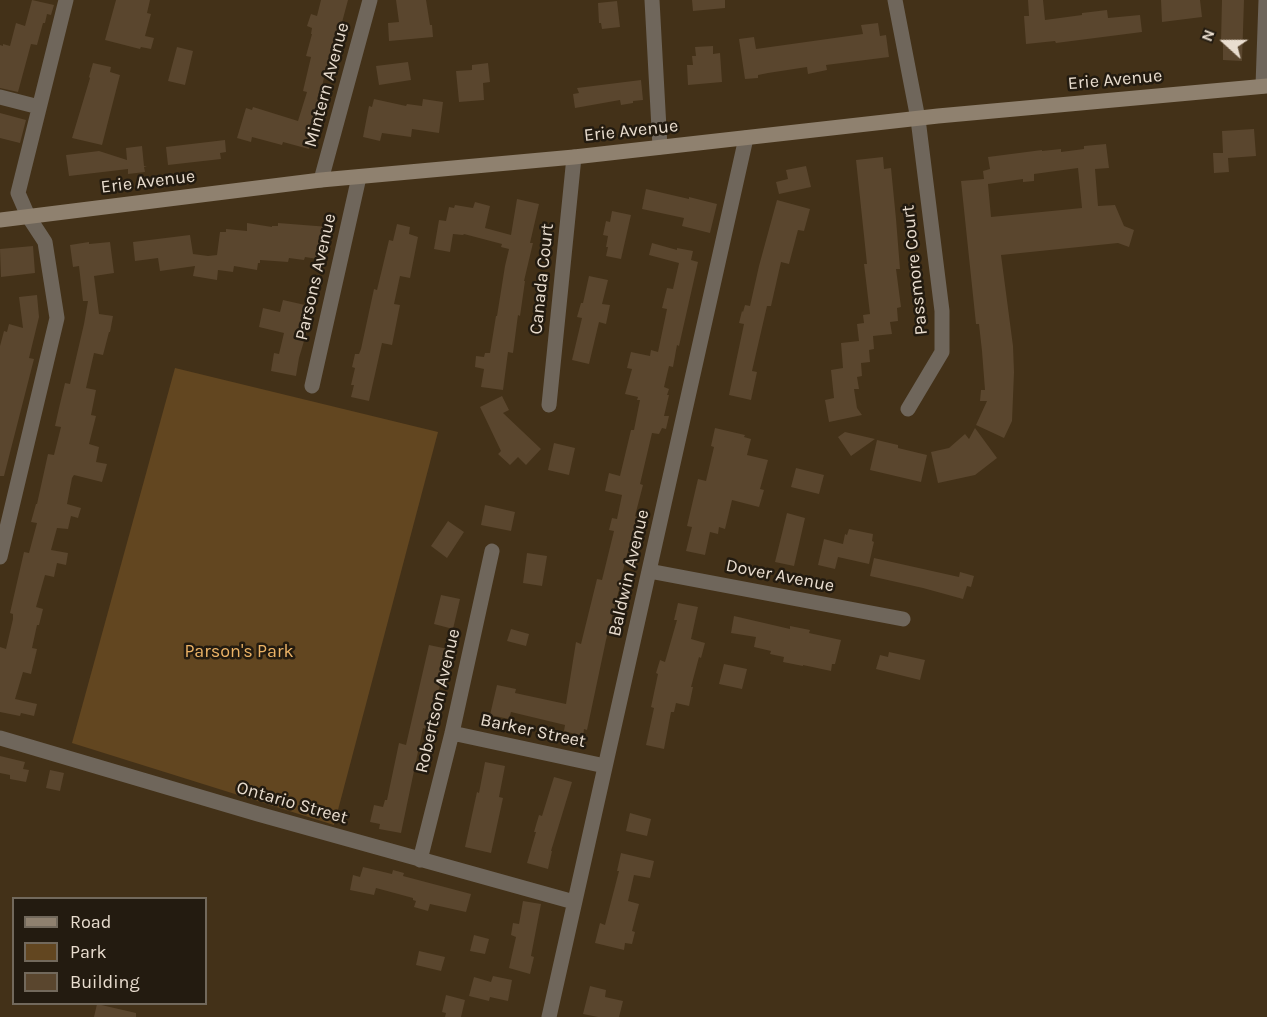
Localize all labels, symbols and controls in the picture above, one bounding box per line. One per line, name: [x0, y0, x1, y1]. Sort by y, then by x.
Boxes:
north arrow: [1195, 12, 1255, 72]
street label: Mintern Avenue: [300, 20, 354, 150]
text: N: [1197, 27, 1219, 44]
street label: Erie Avenue: [1067, 65, 1163, 95]
street label: Erie Avenue: [583, 115, 679, 147]
street label: Erie Avenue: [100, 166, 196, 198]
street label: Passmore Court: [897, 204, 933, 336]
street label: Parsons Avenue: [291, 211, 341, 343]
street label: Canada Court: [525, 222, 559, 336]
street label: Baldwin Avenue: [604, 507, 654, 639]
street label: Dover Avenue: [724, 555, 836, 597]
street label: Robertson Avenue: [411, 627, 465, 775]
park label: Parson's Park: [184, 641, 294, 663]
street label: Barker Street: [478, 709, 588, 753]
street label: Ontario Street: [234, 777, 350, 829]
legend: [12, 897, 207, 1005]
text: Road: [70, 911, 111, 933]
text: Park: [70, 941, 107, 963]
text: Building: [70, 971, 140, 993]

